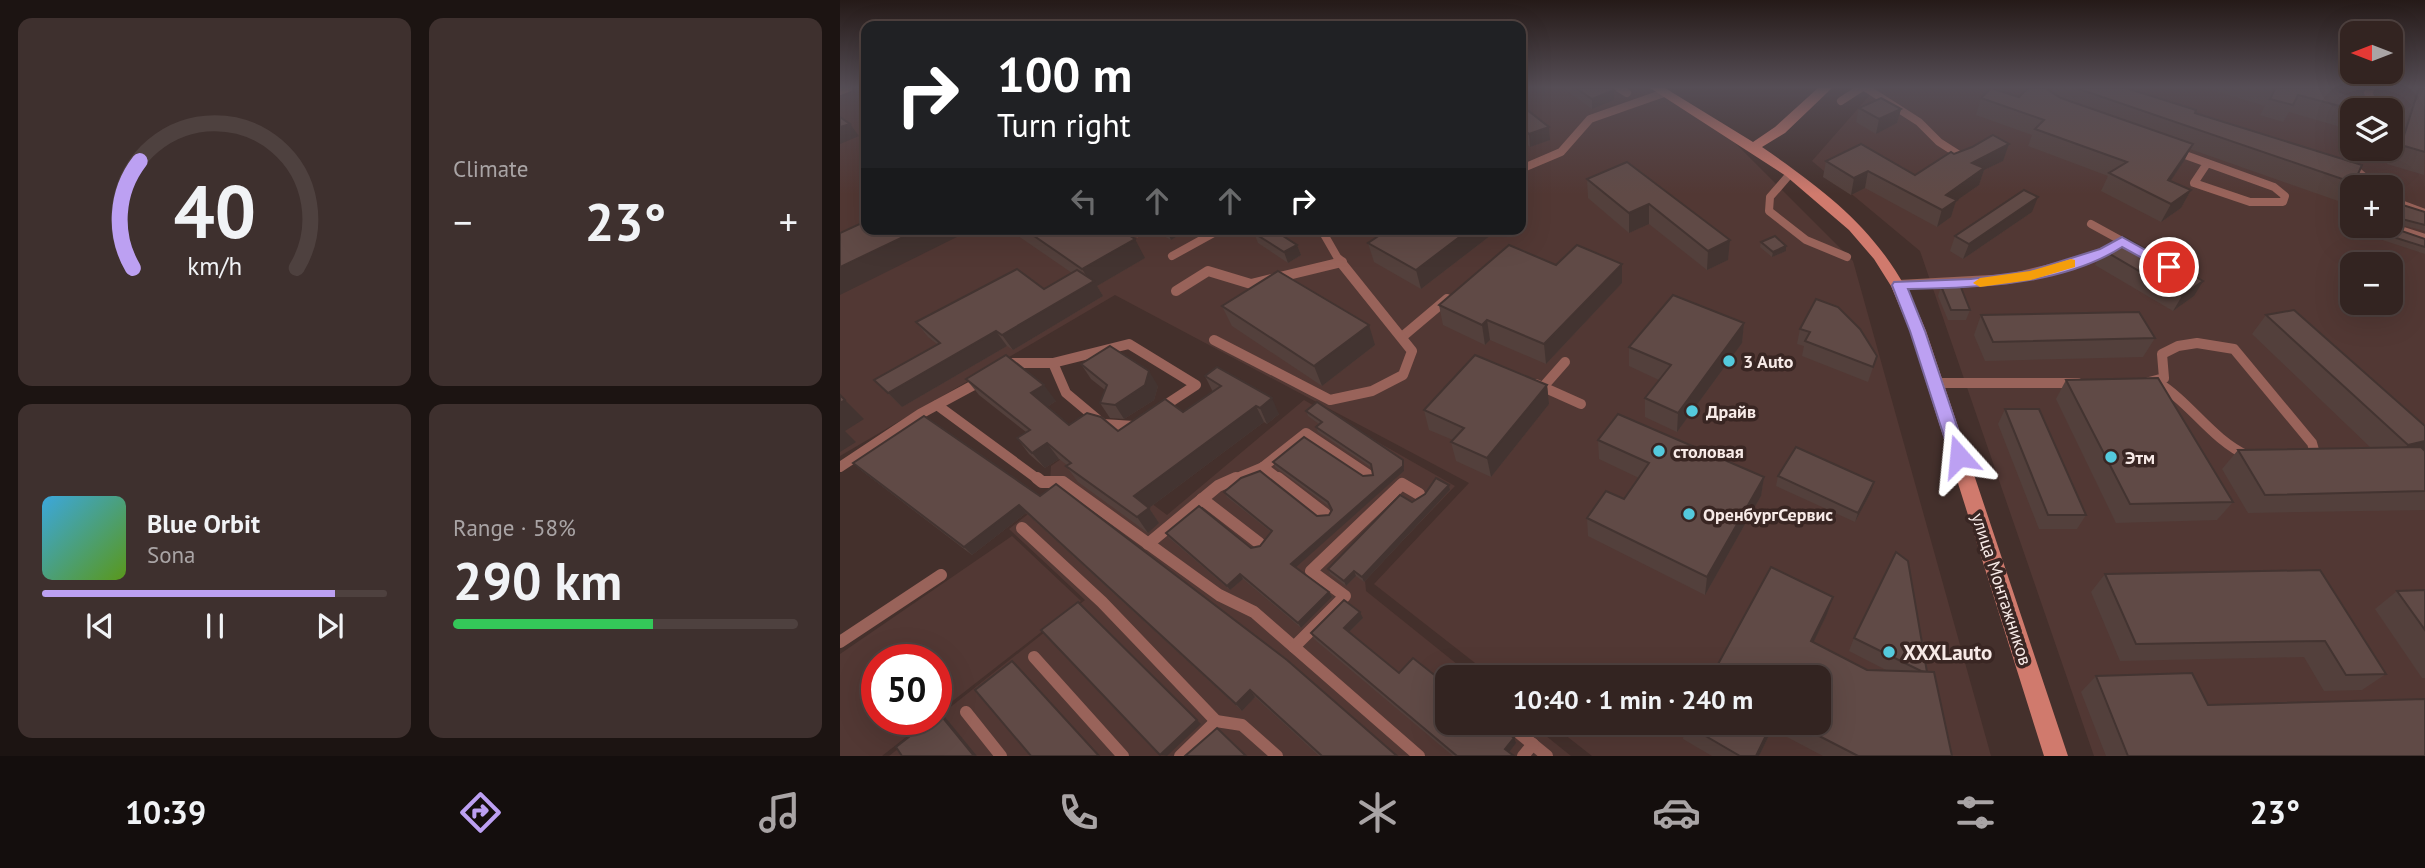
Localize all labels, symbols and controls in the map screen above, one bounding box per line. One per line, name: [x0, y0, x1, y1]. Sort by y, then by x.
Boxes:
north arrow: [2340, 21, 2403, 84]
map controls: [2340, 21, 2403, 315]
text: 100 m: [997, 42, 1132, 106]
icon: right: [882, 49, 973, 140]
button: layers: [2340, 98, 2403, 161]
text: Turn right: [997, 104, 1131, 146]
text: Climate: [453, 154, 528, 183]
text: 40: [173, 164, 256, 258]
button: +: [2340, 175, 2403, 238]
icon: left: [1065, 182, 1103, 220]
icon: ahead: [1138, 182, 1176, 220]
icon: ahead: [1211, 182, 1249, 220]
icon: right: [1284, 182, 1322, 220]
text: 23°: [585, 188, 666, 255]
text: −: [453, 197, 472, 246]
text: +: [779, 197, 798, 246]
pin: [2139, 237, 2199, 297]
icon: arrive: [2150, 248, 2188, 286]
text: km/h: [187, 250, 242, 282]
button: −: [2340, 252, 2403, 315]
place label: 3 Auto: [1743, 350, 1794, 373]
marker: 3 Auto: [1721, 353, 1737, 369]
place label: Драйв: [1706, 400, 1756, 423]
marker: Драйв: [1684, 403, 1700, 419]
position arrow: [1922, 419, 1996, 493]
place label: столовая: [1673, 440, 1744, 463]
marker: столовая: [1651, 443, 1667, 459]
place label: Этм: [2125, 446, 2155, 469]
marker: Этм: [2103, 449, 2119, 465]
place label: ОренбургСервис: [1703, 503, 1833, 526]
marker: ОренбургСервис: [1681, 506, 1697, 522]
text: Blue Orbit: [147, 507, 260, 540]
street label: улица Монтажников: [1967, 510, 2037, 668]
text: Range · 58%: [453, 513, 576, 542]
text: Sona: [147, 540, 196, 569]
text: 290 km: [453, 547, 622, 614]
icon: previous: [81, 607, 119, 645]
icon: pause: [196, 607, 234, 645]
icon: next: [311, 607, 349, 645]
place label: XXXLauto: [1903, 639, 1992, 666]
speed limit sign: 50: [861, 644, 952, 735]
marker: XXXLauto: [1881, 644, 1897, 660]
text: 10:40 · 1 min · 240 m: [1513, 683, 1753, 716]
icon: directions: [456, 788, 505, 837]
icon: music: [755, 788, 804, 837]
icon: phone: [1054, 788, 1103, 837]
icon: climate: [1353, 788, 1402, 837]
icon: car: [1652, 788, 1701, 837]
icon: filters: [1951, 788, 2000, 837]
text: 10:39: [125, 791, 206, 833]
text: 23°: [2250, 791, 2300, 833]

